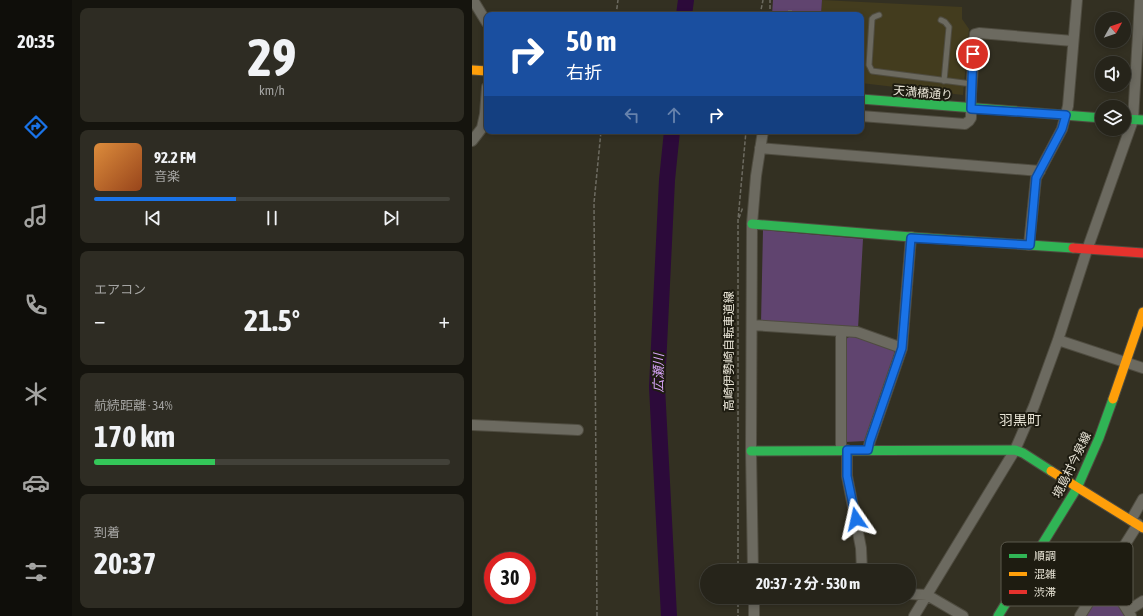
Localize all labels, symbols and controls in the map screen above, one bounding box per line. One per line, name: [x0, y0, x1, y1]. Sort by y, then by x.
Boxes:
north arrow: [1095, 12, 1131, 48]
map controls: [1095, 12, 1131, 136]
text: 50 m: [566, 25, 616, 57]
text: 29: [248, 27, 296, 87]
icon: right: [500, 28, 552, 80]
text: 20:35: [17, 31, 55, 52]
pin: [956, 37, 990, 71]
icon: arrive: [962, 43, 984, 65]
button: sound: [1095, 56, 1131, 92]
text: 右折: [566, 62, 602, 83]
text: km/h: [259, 83, 285, 98]
street label: 天満橋通り: [892, 83, 954, 103]
button: layers: [1095, 100, 1131, 136]
icon: left: [621, 104, 643, 126]
icon: ahead: [663, 104, 685, 126]
icon: right: [705, 104, 727, 126]
icon: directions: [22, 113, 50, 141]
text: 92.2 FM: [154, 149, 196, 166]
text: 音楽: [154, 169, 180, 184]
icon: music: [22, 202, 50, 230]
icon: previous: [142, 207, 164, 229]
icon: pause: [261, 207, 283, 229]
icon: next: [380, 207, 402, 229]
text: エアコン: [94, 282, 146, 297]
icon: phone: [22, 291, 50, 319]
street label: 高崎伊勢崎自転車道線: [722, 291, 736, 411]
text: 21.5°: [244, 303, 300, 337]
text: −: [94, 307, 105, 333]
text: +: [439, 307, 450, 333]
water label: 広瀬川: [651, 351, 666, 393]
icon: climate: [22, 380, 50, 408]
text: 航続距離 · 34%: [94, 398, 173, 413]
district label: 羽黒町: [999, 412, 1041, 428]
text: 170 km: [94, 419, 175, 453]
street label: 境島村今泉線: [1050, 430, 1094, 500]
icon: car: [22, 469, 50, 497]
position arrow: [835, 498, 877, 540]
text: 到着: [94, 525, 120, 540]
legend: [1001, 542, 1133, 606]
text: 20:37: [94, 546, 156, 580]
text: 順調: [1034, 550, 1056, 562]
speed limit sign: 30: [484, 552, 536, 604]
icon: filters: [22, 558, 50, 586]
text: 混雑: [1034, 568, 1056, 580]
text: 20:37 · 2 分 · 530 m: [756, 575, 860, 592]
text: 渋滞: [1034, 586, 1056, 598]

